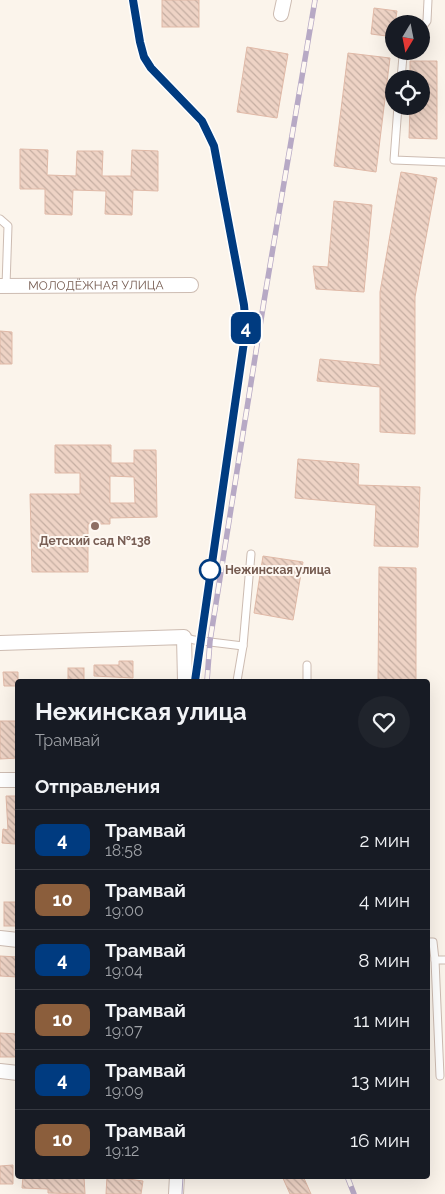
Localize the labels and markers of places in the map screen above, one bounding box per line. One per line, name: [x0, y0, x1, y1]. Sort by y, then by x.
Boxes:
marker: Детский сад №138: [89, 520, 101, 532]
place label: Детский сад №138: [39, 534, 151, 548]
marker: Нежинская улица: [199, 559, 221, 581]
place label: Нежинская улица: [225, 563, 331, 577]

